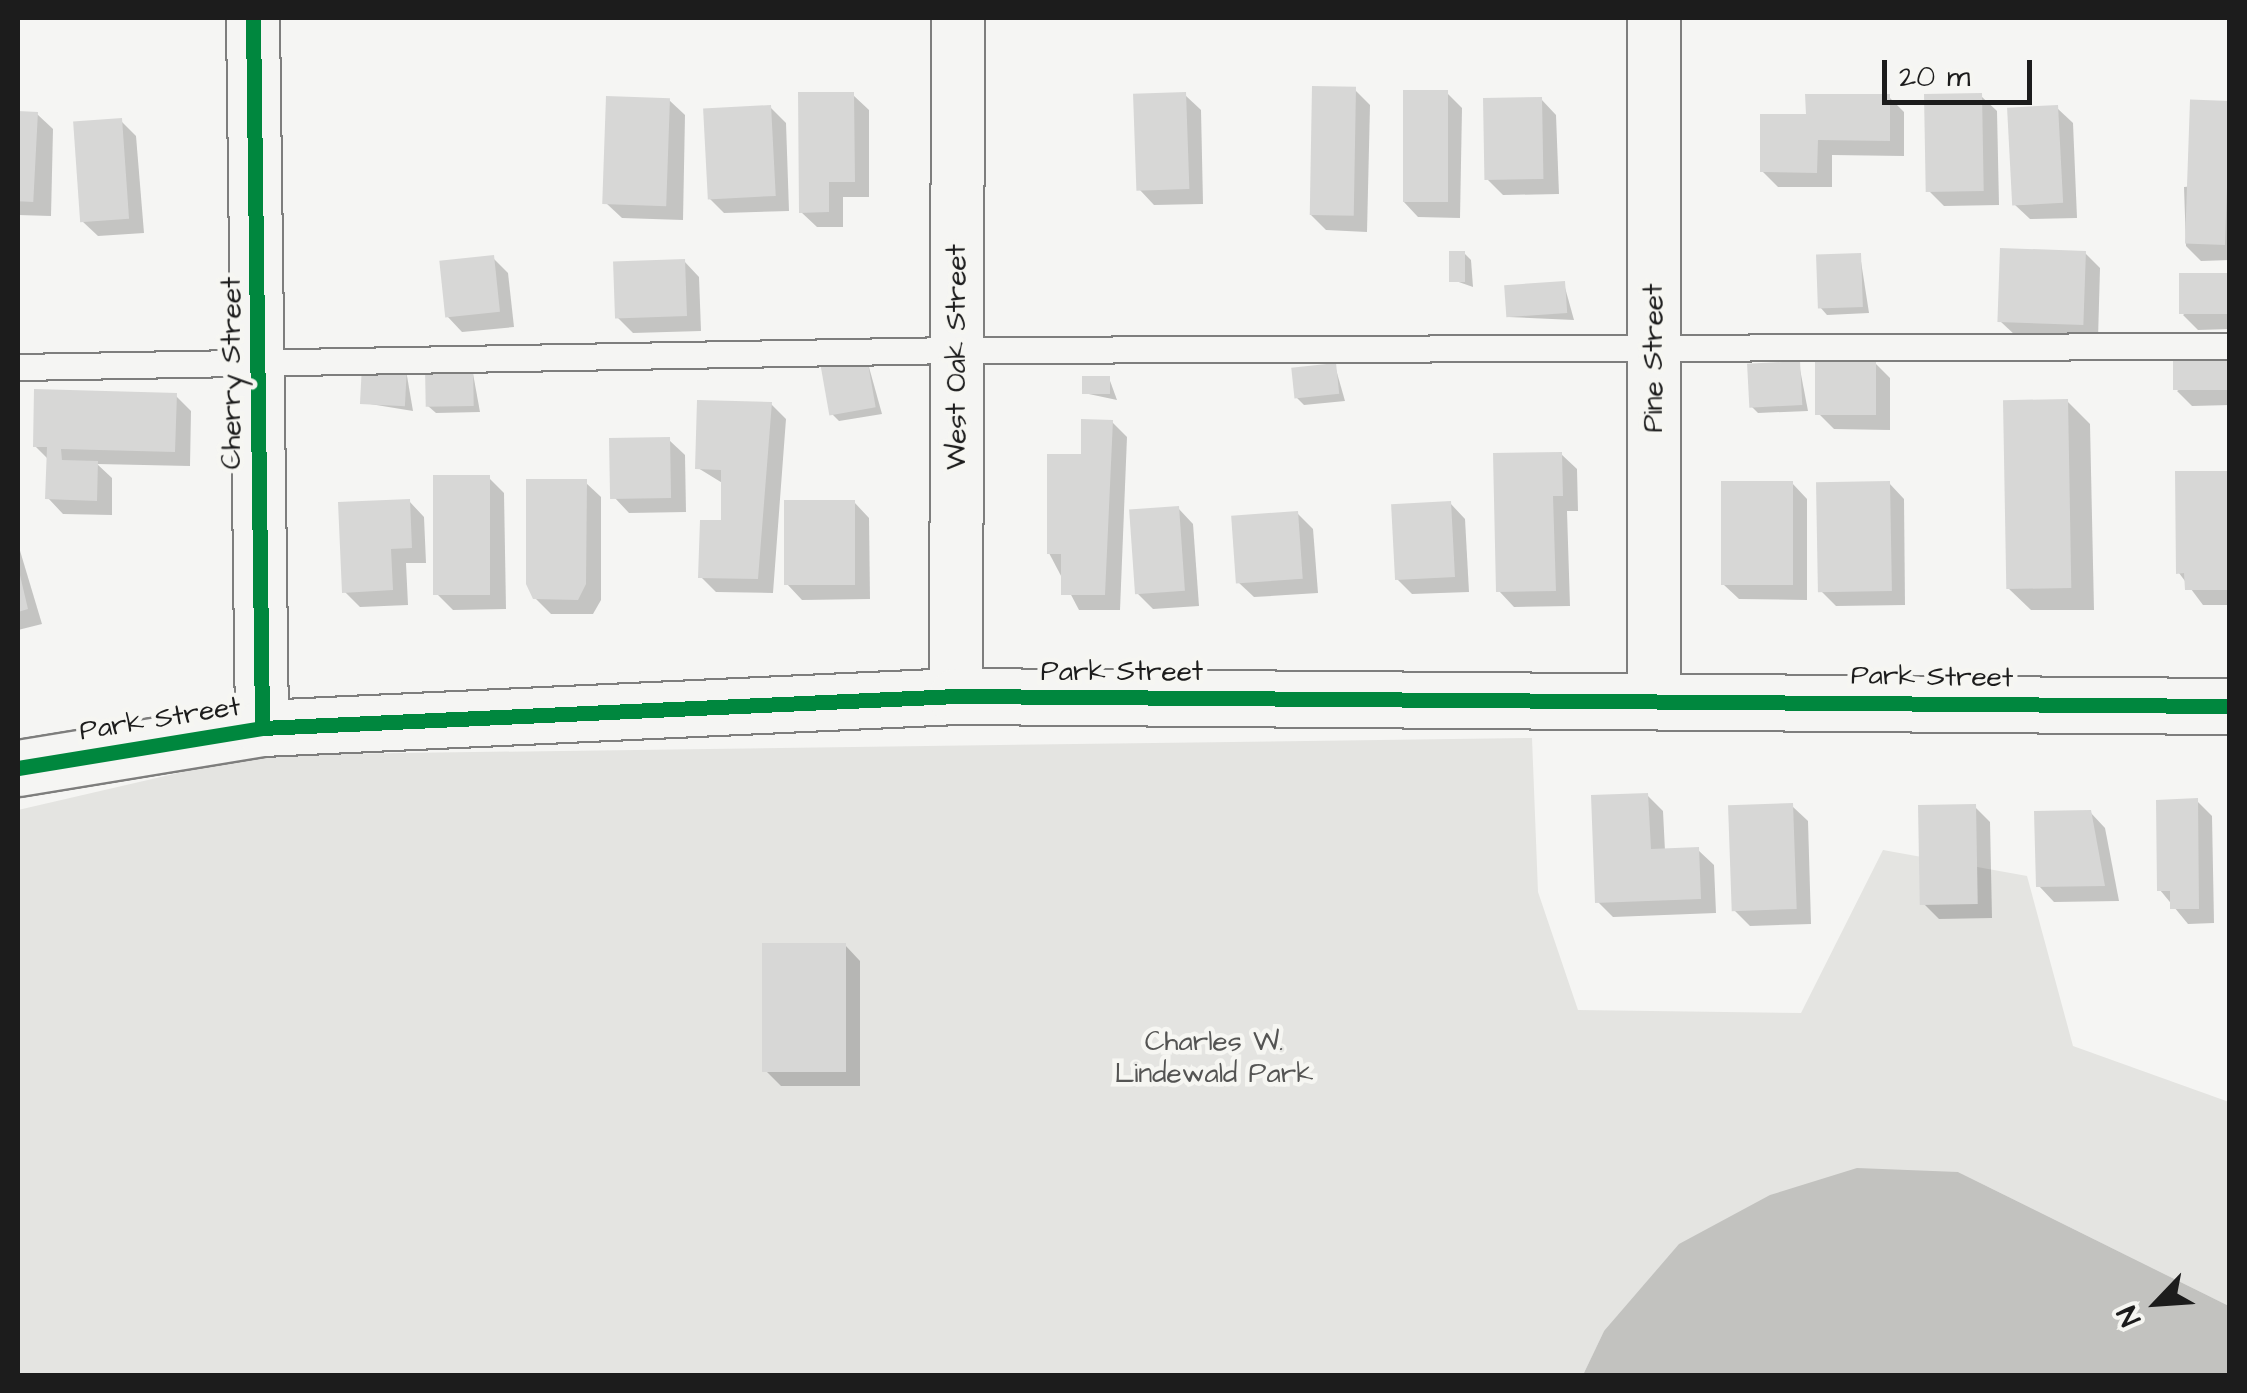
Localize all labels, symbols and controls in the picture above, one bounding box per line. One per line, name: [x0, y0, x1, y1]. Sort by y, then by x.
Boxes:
scale bar: [1887, 40, 2037, 102]
text: 20 m: [1899, 56, 1970, 98]
street label: West Oak Street: [940, 244, 974, 470]
street label: Cherry Street: [215, 277, 249, 469]
street label: Pine Street: [1637, 284, 1671, 432]
street label: Park Street: [1041, 655, 1203, 689]
street label: Park Street: [1851, 659, 2013, 695]
street label: Park Street: [77, 690, 243, 748]
park label: Charles W. Lindewald Park: [1115, 1025, 1313, 1091]
north arrow: [2107, 1253, 2207, 1353]
text: N: [2108, 1300, 2151, 1332]

